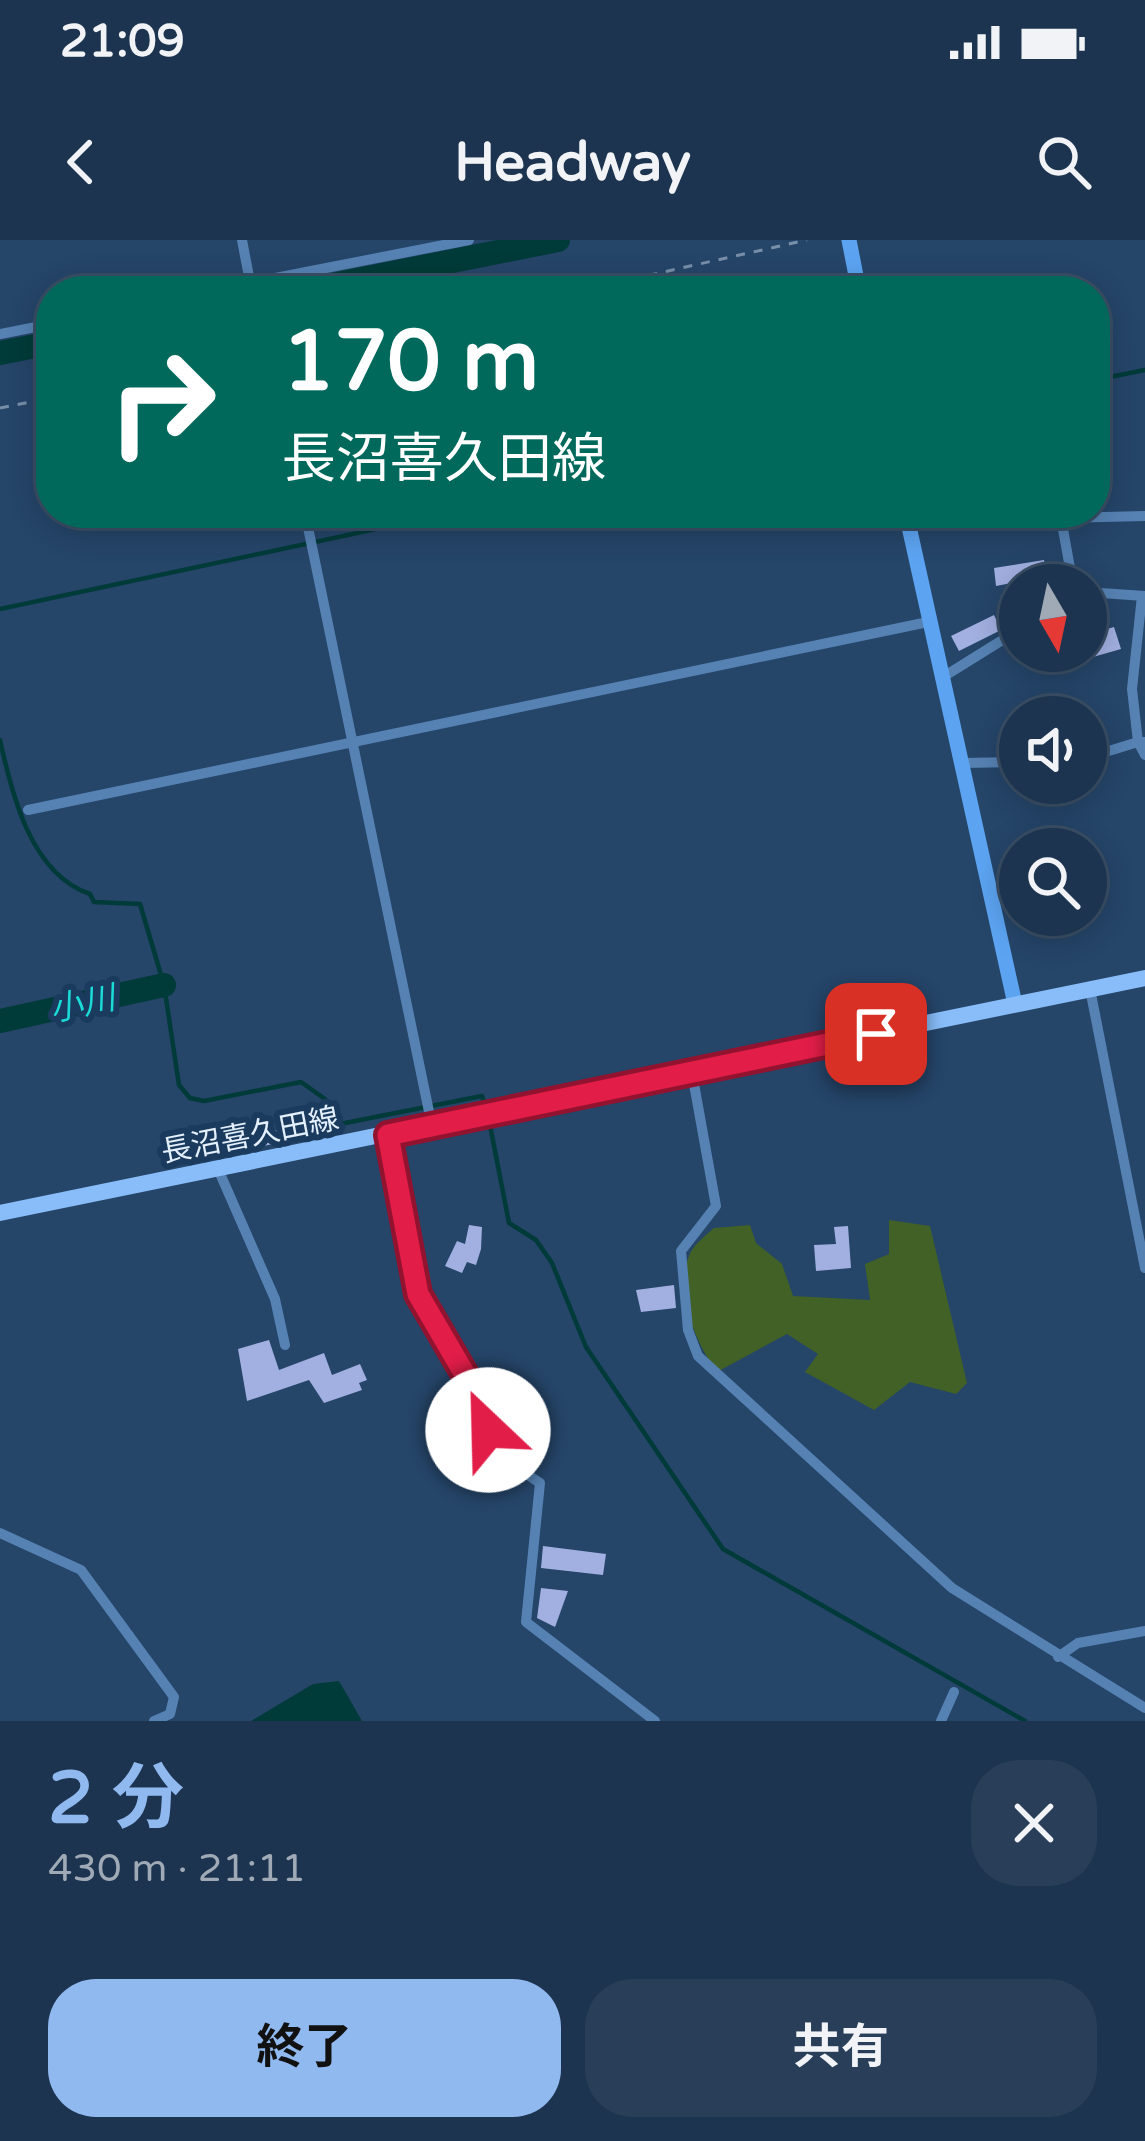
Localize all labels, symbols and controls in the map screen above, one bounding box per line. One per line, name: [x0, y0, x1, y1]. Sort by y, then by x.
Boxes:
text: 21:09: [60, 15, 185, 69]
icon: back: [48, 129, 114, 195]
icon: search: [1031, 129, 1097, 195]
text: Headway: [454, 130, 691, 195]
text: 170 m: [282, 312, 539, 413]
icon: right: [84, 324, 240, 480]
text: 長沼喜久田線: [282, 427, 606, 492]
north arrow: [999, 564, 1107, 672]
map controls: [999, 564, 1107, 936]
button: sound: [999, 696, 1107, 804]
button: search: [999, 828, 1107, 936]
water label: 小川: [46, 978, 122, 1030]
pin: [825, 983, 927, 1085]
icon: arrive: [843, 1001, 909, 1067]
street label: 長沼喜久田線: [158, 1100, 342, 1171]
position arrow: [425, 1367, 551, 1493]
text: 2 分: [48, 1756, 184, 1843]
button: close: [971, 1760, 1097, 1886]
text: 430 m · 21:11: [48, 1845, 306, 1892]
button: 終了: [48, 1979, 561, 2117]
button: 共有: [585, 1979, 1097, 2117]

